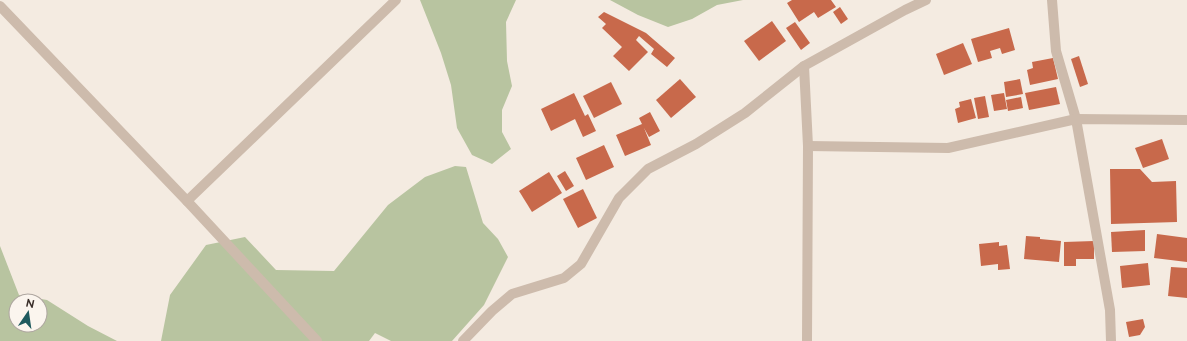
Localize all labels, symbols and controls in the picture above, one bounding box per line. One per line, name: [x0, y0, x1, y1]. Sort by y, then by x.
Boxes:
north arrow: [8, 293, 48, 333]
text: N: [25, 296, 36, 311]

